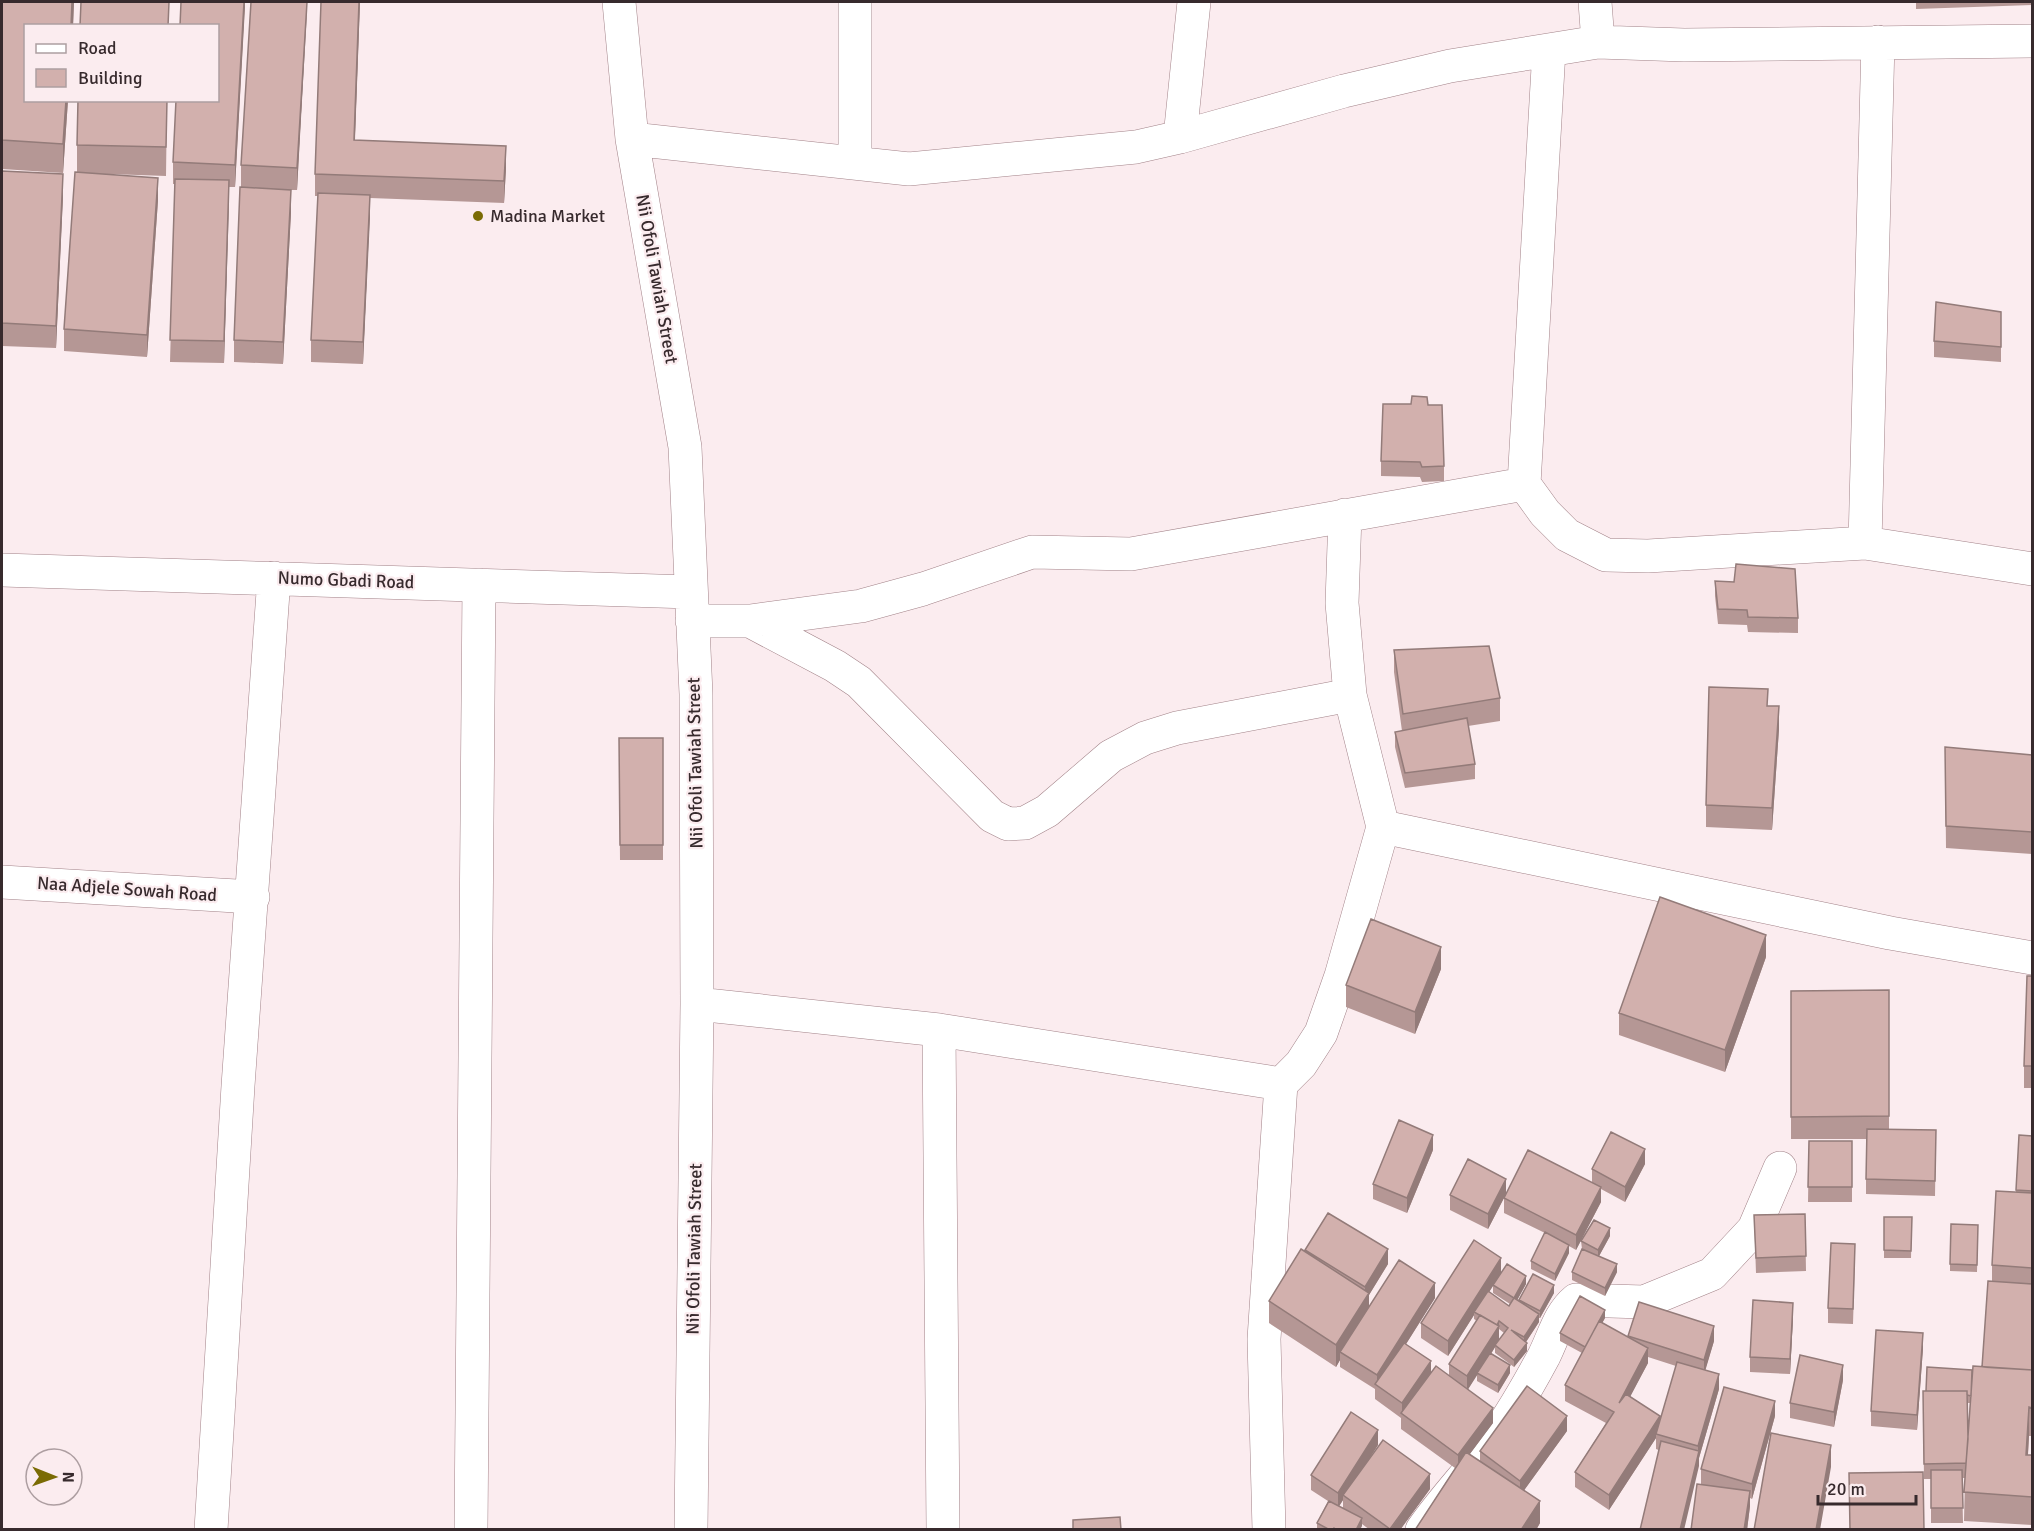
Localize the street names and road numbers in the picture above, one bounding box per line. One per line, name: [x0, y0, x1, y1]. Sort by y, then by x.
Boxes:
street label: Nii Ofoli Tawiah Street: [631, 193, 683, 365]
street label: Numo Gbadi Road: [277, 567, 415, 593]
street label: Nii Ofoli Tawiah Street: [683, 677, 707, 849]
street label: Naa Adjele Sowah Road: [36, 872, 218, 906]
street label: Nii Ofoli Tawiah Street: [682, 1163, 706, 1335]

